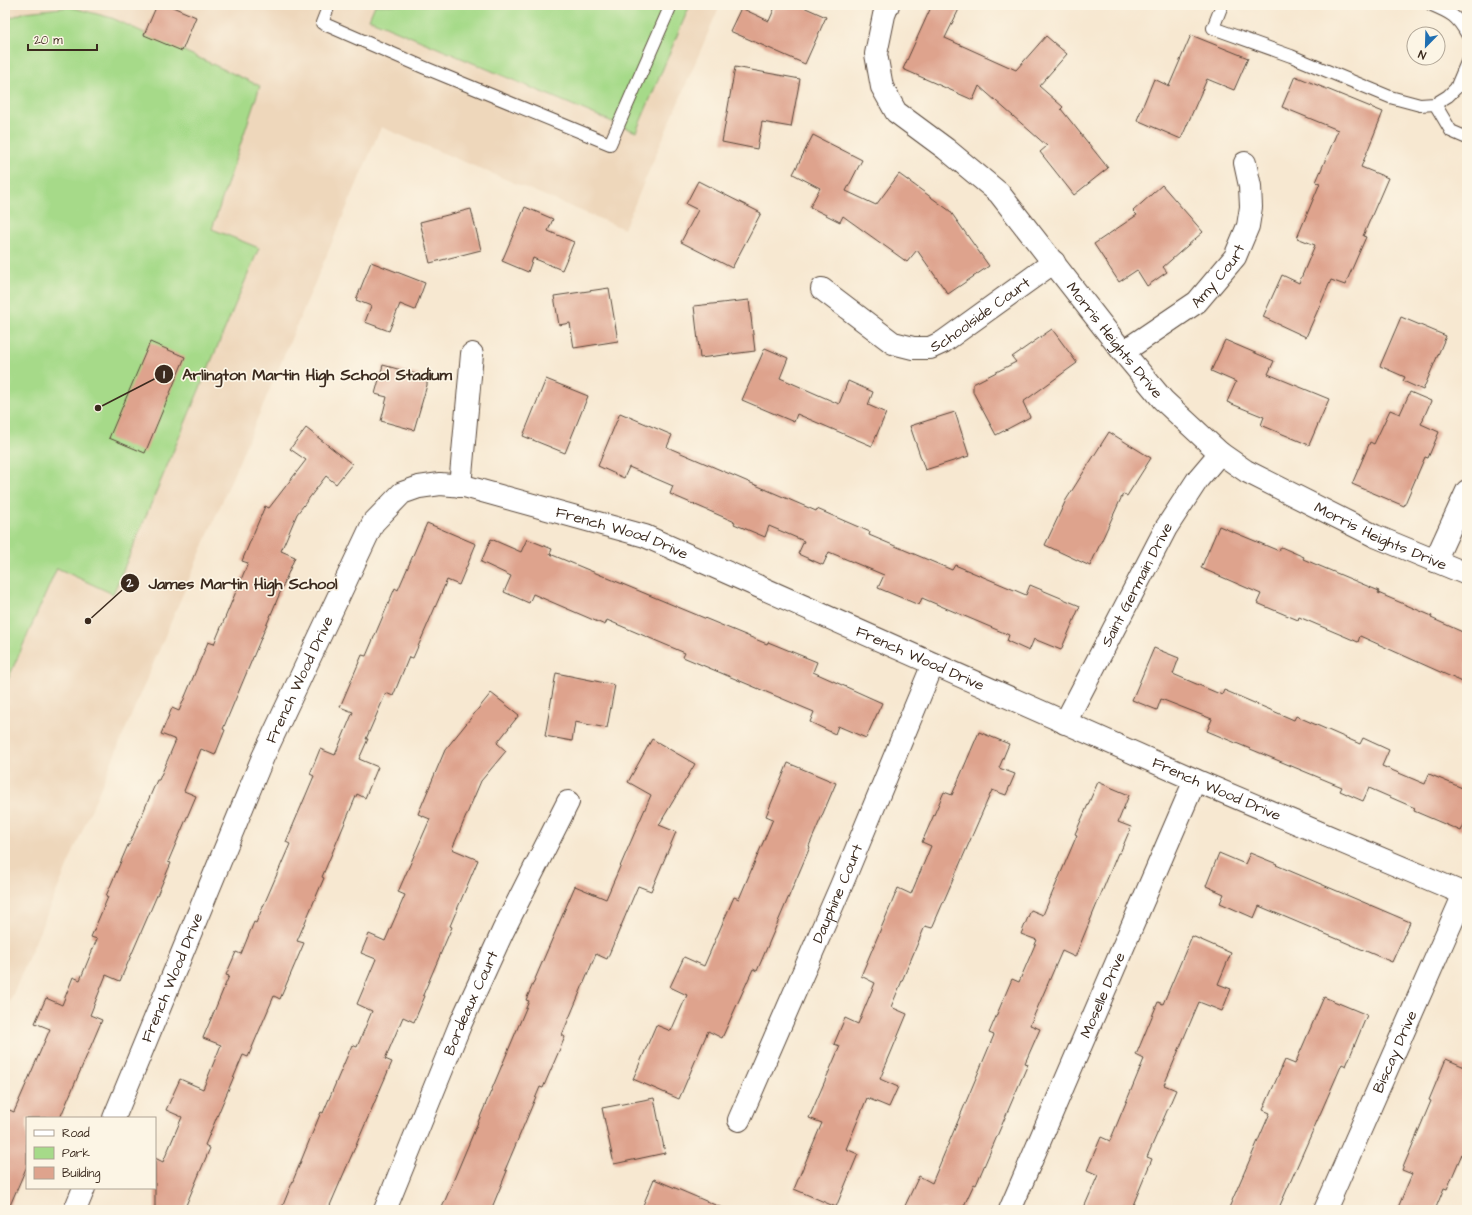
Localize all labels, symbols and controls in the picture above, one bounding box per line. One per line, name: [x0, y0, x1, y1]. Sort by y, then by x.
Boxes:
scale bar: [28, 26, 97, 52]
north arrow: [1406, 26, 1446, 66]
text: 20 m: [34, 32, 63, 49]
text: N: [1416, 46, 1428, 63]
street label: Amy Court: [1186, 241, 1250, 312]
street label: Schoolside Court: [926, 272, 1034, 357]
street label: Morris Heights Drive: [1062, 277, 1168, 403]
callout: Arlington Martin High School Stadium: [154, 360, 460, 388]
text: Arlington Martin High School Stadium: [182, 364, 452, 388]
text: 1: [163, 366, 165, 383]
street label: Morris Heights Drive: [1311, 497, 1450, 575]
street label: French Wood Drive: [554, 501, 691, 564]
street label: Saint Germain Drive: [1096, 518, 1178, 650]
callout: James Martin High School: [120, 569, 345, 597]
text: James Martin High School: [147, 573, 338, 597]
text: 2: [126, 575, 134, 592]
street label: French Wood Drive: [260, 613, 338, 747]
street label: French Wood Drive: [853, 620, 988, 696]
street label: French Wood Drive: [1149, 752, 1284, 826]
street label: Dauphine Court: [807, 841, 868, 946]
street label: French Wood Drive: [136, 910, 208, 1045]
street label: Bordeaux Court: [438, 947, 503, 1059]
street label: Moselle Drive: [1075, 949, 1130, 1041]
street label: Biscay Drive: [1367, 1007, 1422, 1096]
legend: [26, 1117, 156, 1189]
text: Road: [62, 1125, 90, 1142]
text: Park: [62, 1145, 90, 1162]
text: Building: [62, 1165, 100, 1183]

